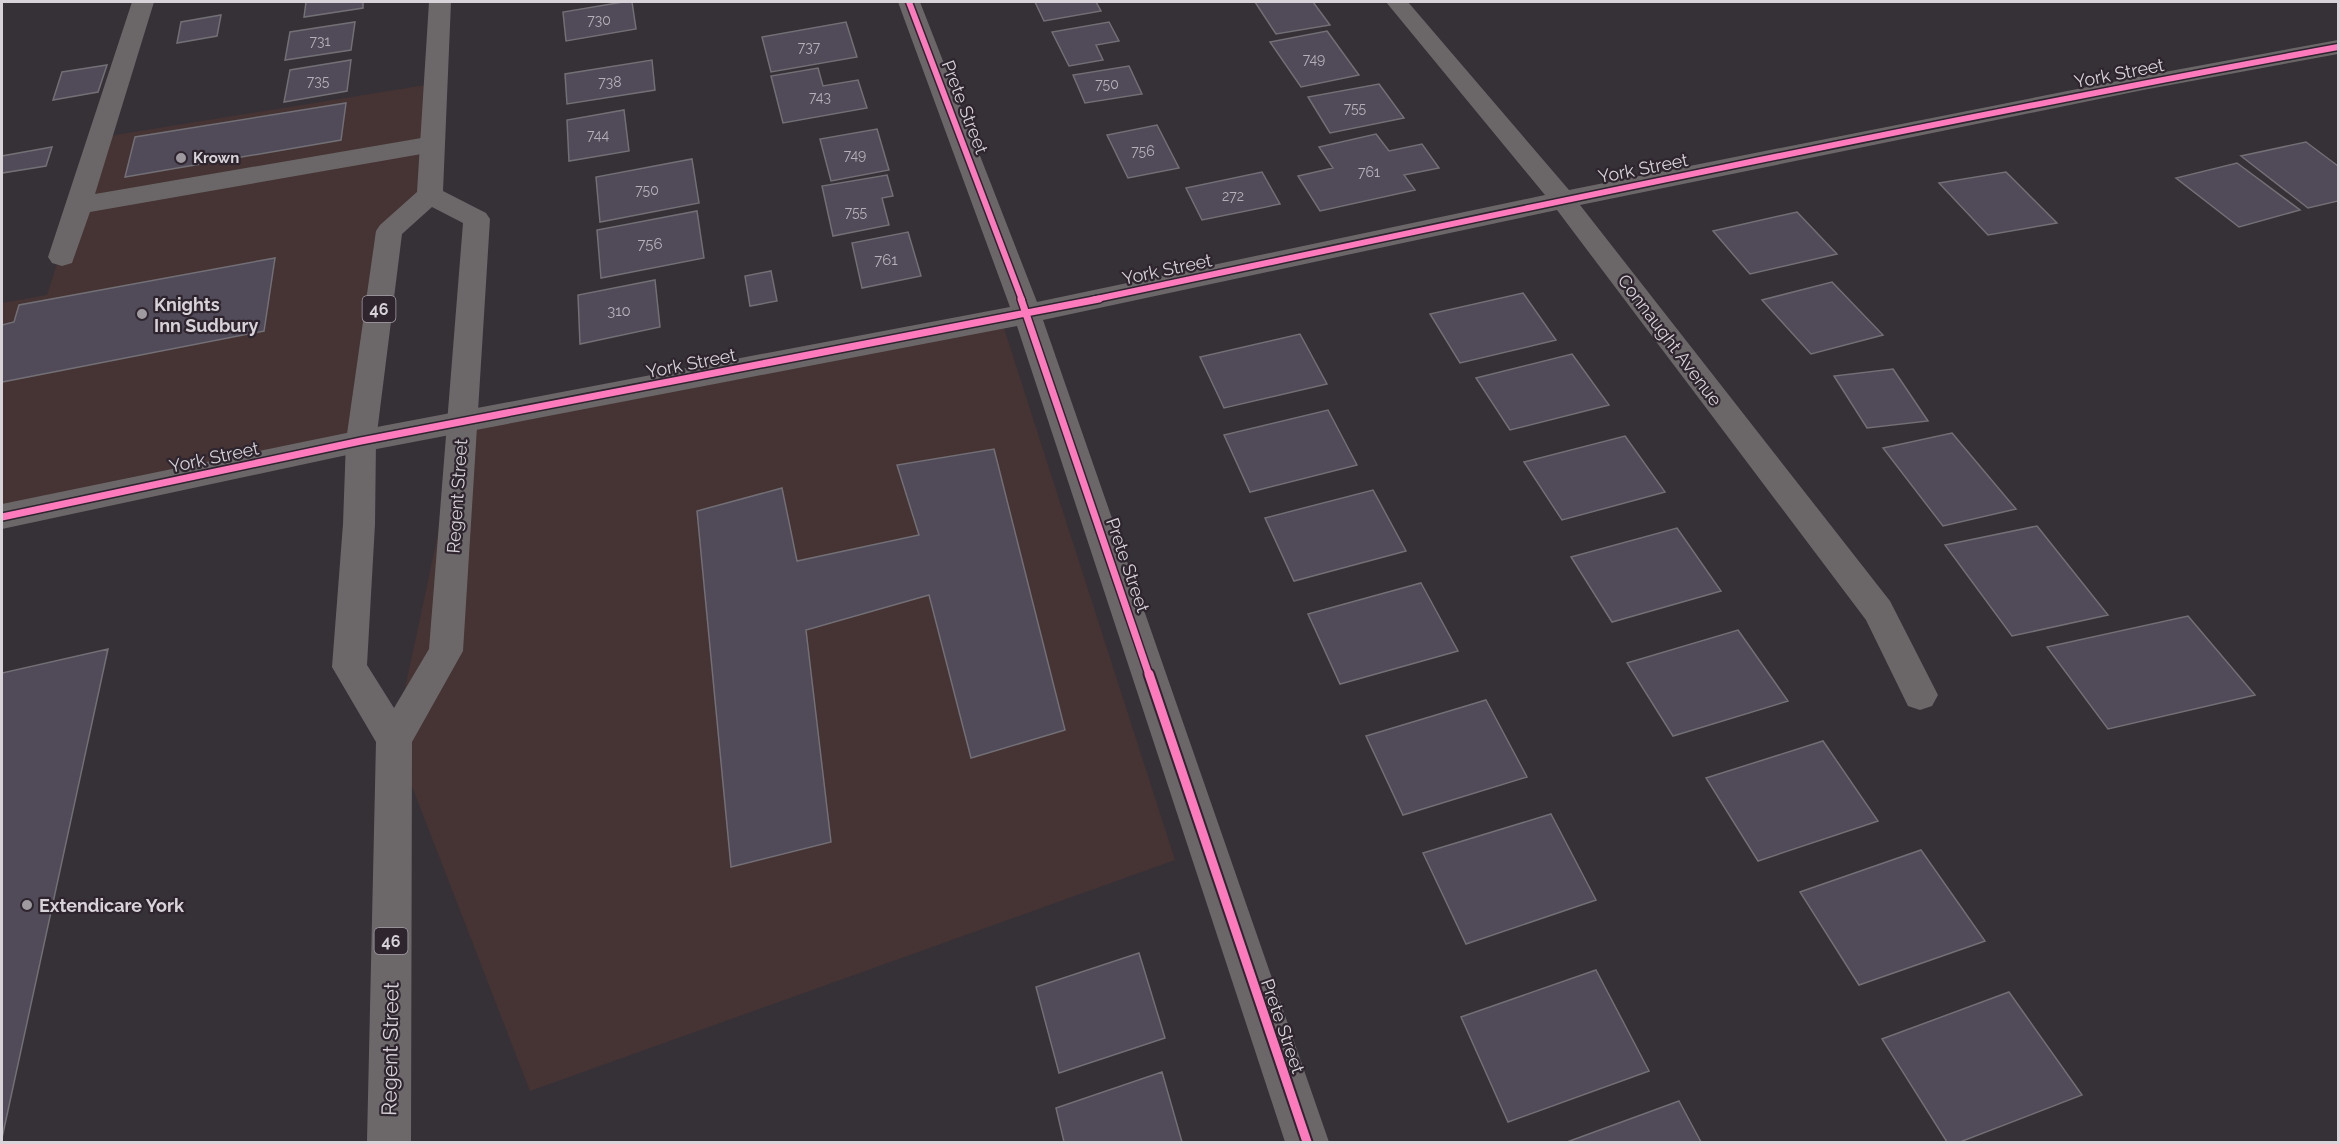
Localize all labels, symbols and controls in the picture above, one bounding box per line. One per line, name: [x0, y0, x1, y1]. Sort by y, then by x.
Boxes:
house number: 730: [587, 12, 611, 28]
house number: 731: [310, 33, 330, 49]
house number: 737: [798, 39, 821, 55]
house number: 749: [1303, 51, 1325, 67]
street label: York Street: [2072, 54, 2166, 92]
street label: Prete Street: [938, 57, 992, 157]
house number: 735: [307, 73, 330, 89]
house number: 738: [598, 74, 622, 90]
house number: 750: [1095, 76, 1119, 92]
house number: 743: [809, 89, 831, 105]
house number: 755: [1344, 100, 1367, 116]
house number: 744: [587, 127, 609, 143]
house number: 756: [1131, 143, 1155, 159]
house number: 749: [844, 147, 866, 163]
place label: Krown: [193, 149, 239, 167]
street label: York Street: [1596, 149, 1690, 187]
marker: Krown: [174, 151, 188, 165]
house number: 761: [1358, 164, 1380, 180]
house number: 750: [635, 182, 659, 198]
house number: 272: [1222, 188, 1244, 204]
house number: 755: [845, 204, 868, 220]
house number: 756: [637, 235, 663, 253]
street label: York Street: [1120, 249, 1214, 289]
house number: 761: [874, 251, 898, 269]
street label: Connaught Avenue: [1614, 270, 1727, 410]
place label: Knights Inn Sudbury: [154, 294, 258, 336]
road number: 46: [362, 296, 395, 322]
house number: 310: [607, 302, 631, 320]
marker: Knights Inn Sudbury: [135, 307, 149, 321]
street label: York Street: [644, 344, 738, 382]
street label: York Street: [167, 437, 261, 477]
street label: Regent Street: [443, 438, 471, 554]
street label: Prete Street: [1102, 515, 1154, 615]
place label: Extendicare York: [39, 895, 185, 916]
marker: Extendicare York: [20, 898, 34, 912]
road number: 46: [374, 928, 408, 954]
street label: Prete Street: [1257, 976, 1309, 1076]
street label: Regent Street: [376, 982, 404, 1116]

